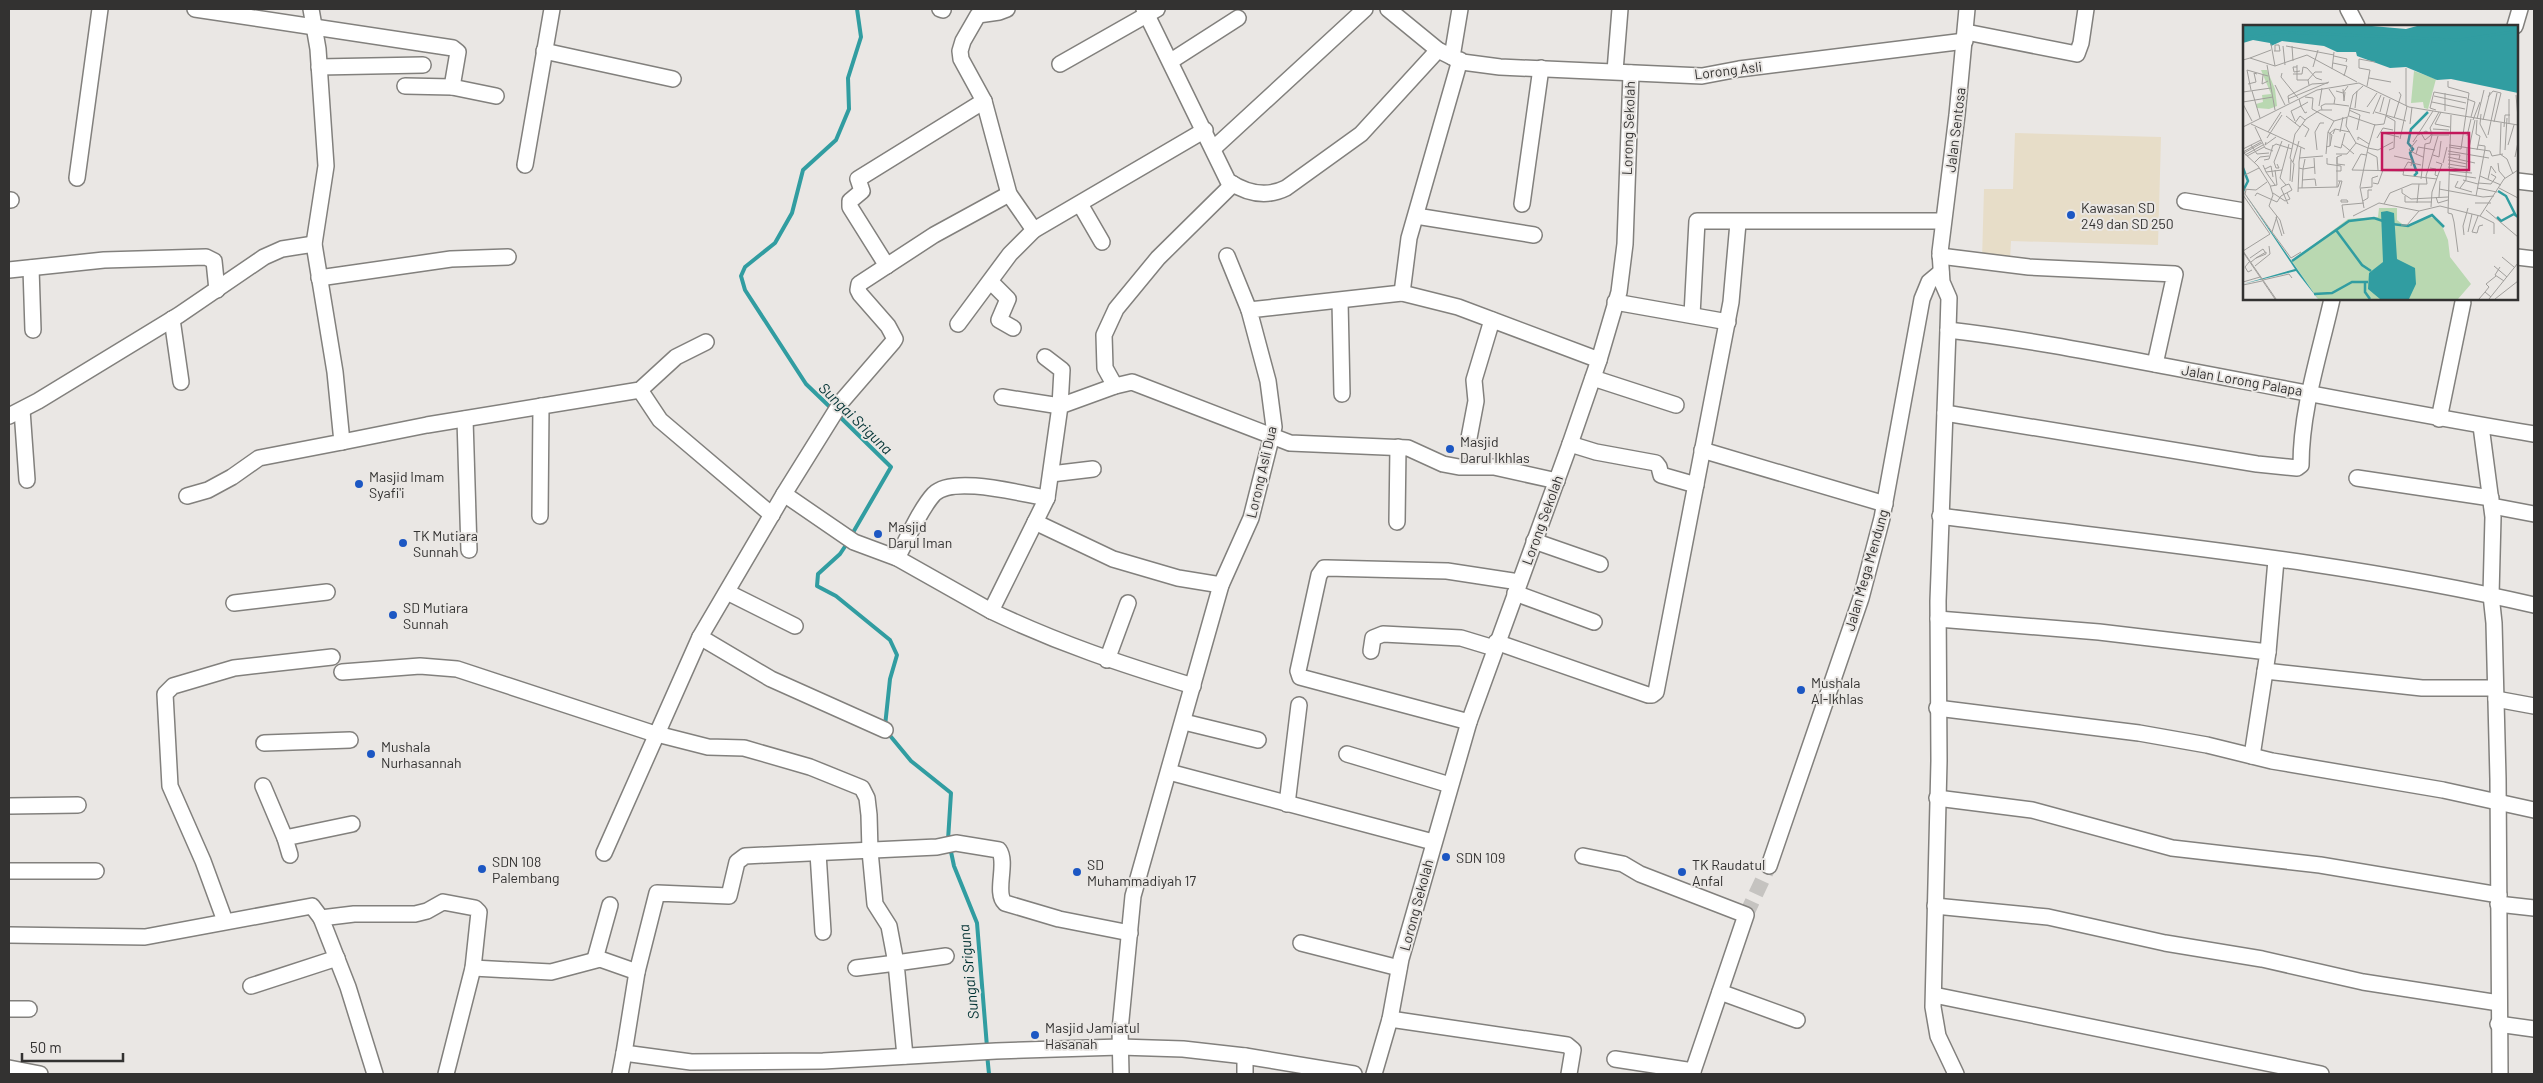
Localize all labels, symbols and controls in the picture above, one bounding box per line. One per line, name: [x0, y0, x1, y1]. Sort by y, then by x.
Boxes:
inset map: [2243, 25, 2518, 300]
street label: Lorong Asli: [1693, 57, 1763, 83]
street label: Lorong Sekolah: [1618, 81, 1638, 175]
street label: Jalan Sentosa: [1941, 87, 1969, 173]
place label: Kawasan SD 249 dan SD 250: [2081, 199, 2174, 232]
marker: Kawasan SD 249 dan SD 250: [2065, 209, 2077, 221]
street label: Jalan Lorong Palapa: [2180, 361, 2304, 399]
water label: Sungai Sriguna: [815, 378, 897, 458]
street label: Lorong Asli Dua: [1242, 424, 1280, 520]
place label: Masjid Darul Ikhlas: [1460, 433, 1530, 466]
marker: Masjid Darul Ikhlas: [1444, 443, 1456, 455]
place label: Masjid Imam Syafi'i: [369, 468, 444, 501]
street label: Lorong Sekolah: [1518, 473, 1566, 567]
marker: Masjid Imam Syafi'i: [353, 478, 365, 490]
street label: Jalan Mega Mendung: [1840, 507, 1892, 633]
place label: Masjid Darul Iman: [888, 518, 952, 551]
place label: TK Mutiara Sunnah: [413, 527, 478, 560]
marker: Masjid Darul Iman: [872, 528, 884, 540]
marker: TK Mutiara Sunnah: [397, 537, 409, 549]
place label: SD Mutiara Sunnah: [403, 599, 468, 632]
marker: SD Mutiara Sunnah: [387, 609, 399, 621]
place label: Mushala Al-Ikhlas: [1811, 674, 1864, 707]
marker: Mushala Al-Ikhlas: [1795, 684, 1807, 696]
place label: Mushala Nurhasannah: [381, 738, 461, 771]
marker: Mushala Nurhasannah: [365, 748, 377, 760]
place label: SDN 109: [1456, 849, 1505, 866]
marker: SDN 109: [1440, 851, 1452, 863]
place label: SDN 108 Palembang: [492, 853, 559, 886]
place label: SD Muhammadiyah 17: [1087, 856, 1196, 889]
place label: TK Raudatul Anfal: [1692, 856, 1765, 889]
street label: Lorong Sekolah: [1396, 857, 1436, 953]
marker: SDN 108 Palembang: [476, 863, 488, 875]
marker: SD Muhammadiyah 17: [1071, 866, 1083, 878]
marker: TK Raudatul Anfal: [1676, 866, 1688, 878]
water label: Sungai Sriguna: [954, 924, 982, 1020]
place label: Masjid Jamiatul Hasanah: [1045, 1019, 1140, 1052]
marker: Masjid Jamiatul Hasanah: [1029, 1029, 1041, 1041]
scale bar: [22, 1030, 124, 1062]
text: 50 m: [30, 1038, 62, 1056]

